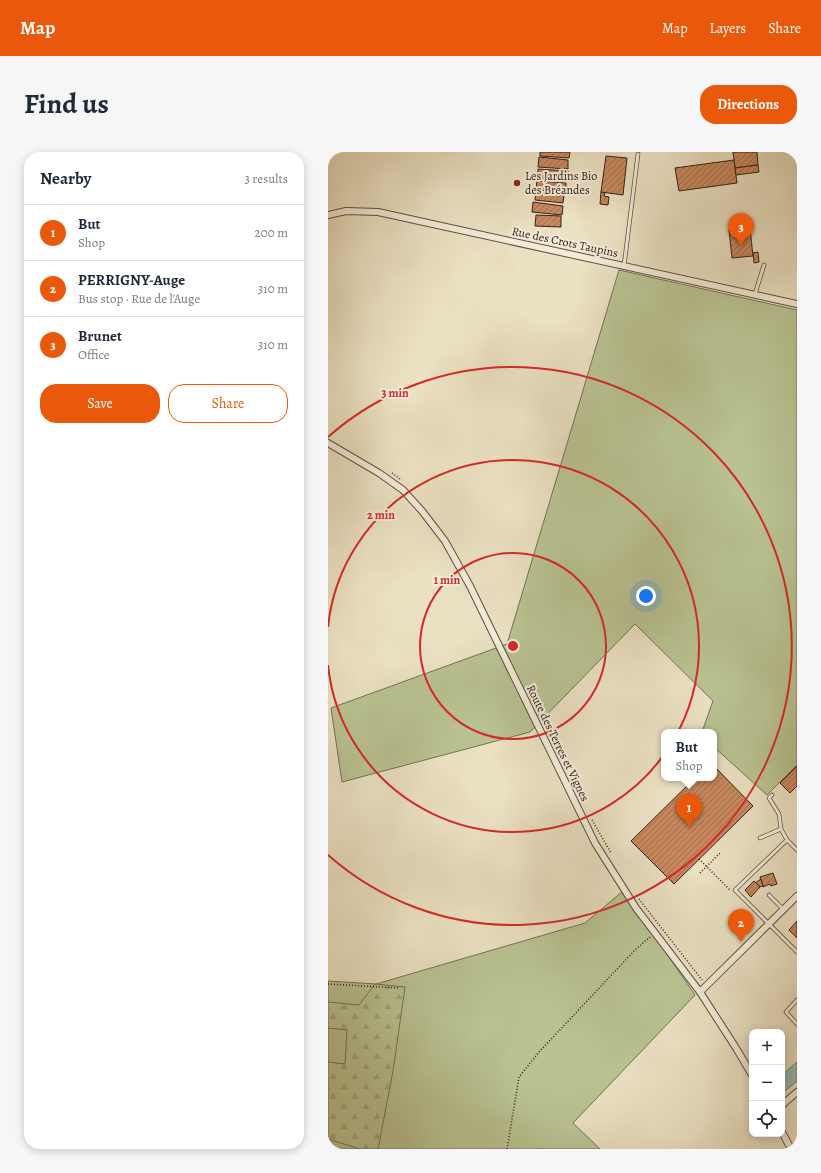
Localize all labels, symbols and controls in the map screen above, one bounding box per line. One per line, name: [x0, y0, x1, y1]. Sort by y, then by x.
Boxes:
text: Map: [20, 15, 55, 41]
text: Map: [662, 19, 688, 38]
text: Layers: [710, 19, 746, 38]
text: Share: [768, 19, 801, 38]
text: Find us: [24, 85, 109, 123]
button: Directions: [700, 85, 797, 124]
text: Nearby: [40, 167, 91, 190]
place label: Les Jardins Bio des Bréandes: [525, 168, 597, 198]
text: 3 results: [244, 170, 288, 187]
marker: Les Jardins Bio des Bréandes: [512, 178, 522, 188]
pin: 3: [728, 213, 754, 246]
text: But: [78, 214, 101, 234]
street label: Rue des Crots Taupins: [510, 223, 620, 261]
text: 1: [51, 224, 55, 241]
text: 200 m: [255, 224, 288, 241]
text: Shop: [78, 234, 105, 251]
text: PERRIGNY-Auge: [78, 270, 185, 290]
text: 2: [50, 280, 56, 297]
text: 310 m: [258, 280, 288, 297]
text: Bus stop · Rue de l'Auge: [78, 290, 200, 307]
text: Brunet: [78, 326, 122, 346]
text: 3: [50, 336, 56, 353]
text: 310 m: [258, 336, 288, 353]
text: Office: [78, 346, 110, 363]
button: Save: [40, 384, 160, 423]
button: Share: [168, 384, 288, 423]
text: 3 min: [381, 385, 409, 401]
text: 2 min: [367, 507, 395, 523]
text: 1 min: [434, 572, 461, 588]
your location: [636, 586, 656, 606]
centre of rings: [506, 639, 520, 653]
street label: Route des Terres et Vignes: [523, 682, 593, 804]
popup: [661, 729, 717, 781]
text: But: [675, 737, 698, 757]
text: Shop: [675, 757, 703, 774]
pin: 1: [676, 794, 702, 827]
pin: 2: [728, 909, 754, 942]
map controls: [749, 1029, 785, 1137]
button: +: [749, 1029, 785, 1065]
button: −: [749, 1065, 785, 1101]
button: locate: [749, 1101, 785, 1137]

